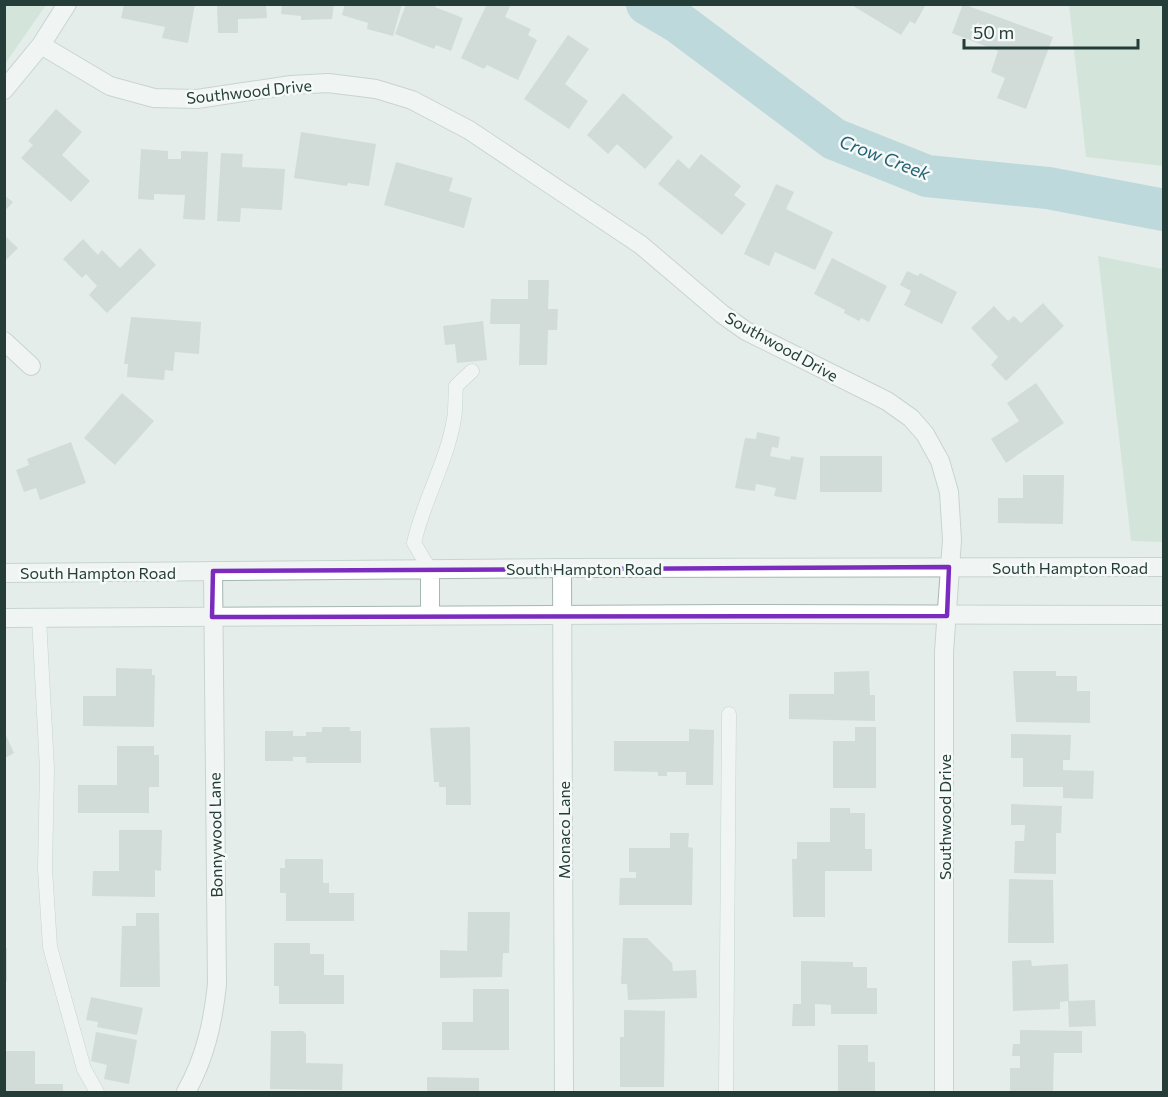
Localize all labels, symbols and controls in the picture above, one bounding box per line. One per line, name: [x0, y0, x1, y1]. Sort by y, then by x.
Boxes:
scale bar: [964, 12, 1138, 50]
text: 50 m: [973, 21, 1014, 43]
street label: Southwood Drive: [185, 75, 313, 107]
water label: Crow Creek: [837, 130, 935, 185]
street label: Southwood Drive: [722, 307, 842, 385]
street label: South Hampton Road: [992, 558, 1148, 577]
street label: South Hampton Road: [506, 559, 662, 578]
street label: South Hampton Road: [20, 563, 176, 582]
street label: Southwood Drive: [935, 754, 954, 880]
street label: Bonnywood Lane: [204, 772, 226, 898]
street label: Monaco Lane: [554, 781, 573, 879]

